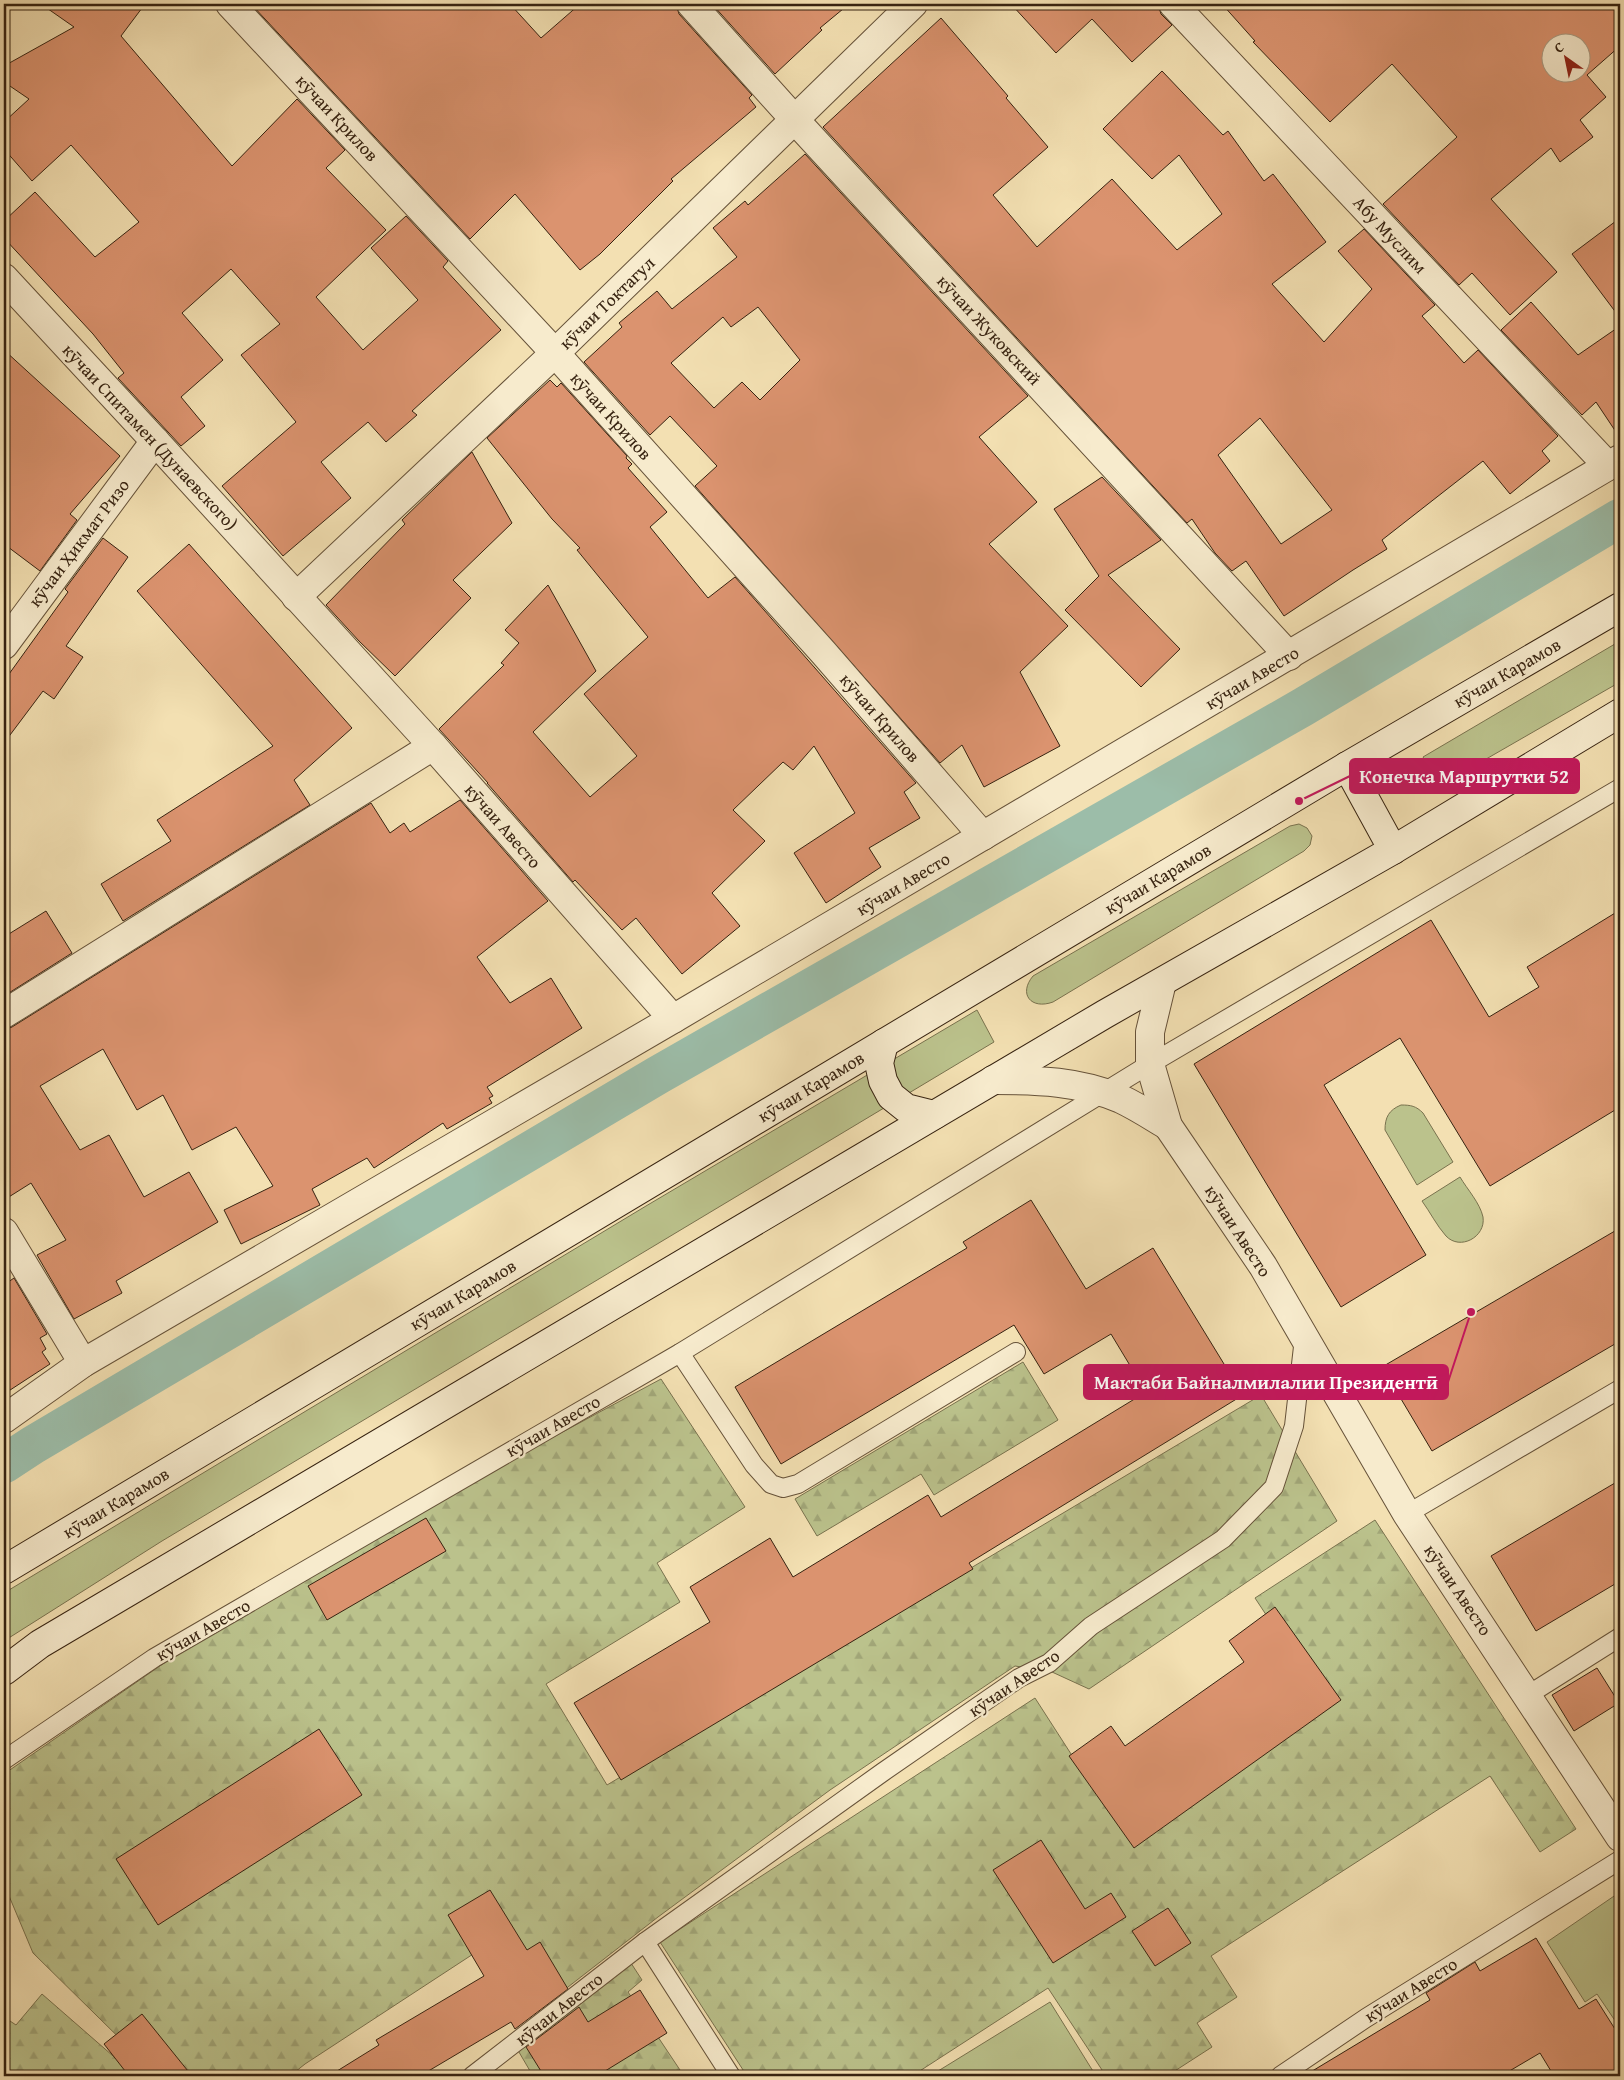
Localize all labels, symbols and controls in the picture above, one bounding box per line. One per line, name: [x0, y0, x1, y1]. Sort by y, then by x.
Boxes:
north arrow: [1542, 32, 1592, 82]
text: С: [1550, 37, 1568, 58]
street label: кӯчаи Крилов: [290, 68, 385, 168]
street label: Абу Муслим: [1347, 190, 1434, 280]
street label: кӯчаи Токтагул: [553, 250, 661, 355]
street label: кӯчаи Жуковский: [931, 268, 1048, 391]
street label: кӯчаи Спитамен (Дунаевского): [56, 337, 244, 536]
street label: кӯчаи Крилов: [564, 365, 659, 466]
street label: кӯчаи Ҳикмат Ризо: [21, 473, 136, 612]
street label: кӯчаи Карамов: [1448, 631, 1566, 714]
street label: кӯчаи Авесто: [1200, 639, 1304, 716]
street label: кӯчаи Крилов: [834, 667, 927, 769]
callout: Конечка Маршрутки 52: [1350, 759, 1579, 793]
text: Конечка Маршрутки 52: [1359, 762, 1569, 790]
street label: кӯчаи Авесто: [459, 777, 548, 874]
street label: кӯчаи Карамов: [1099, 836, 1216, 921]
street label: кӯчаи Авесто: [851, 845, 955, 922]
street label: кӯчаи Карамов: [752, 1044, 869, 1129]
street label: кӯчаи Авесто: [1198, 1179, 1278, 1282]
street label: кӯчаи Карамов: [404, 1252, 521, 1337]
callout: Мактаби Байналмилалии Президентӣ: [1084, 1365, 1448, 1399]
text: Мактаби Байналмилалии Президентӣ: [1094, 1368, 1438, 1396]
street label: кӯчаи Авесто: [500, 1388, 605, 1464]
street label: кӯчаи Карамов: [57, 1460, 174, 1545]
street label: кӯчаи Авесто: [1418, 1538, 1499, 1641]
street label: кӯчаи Авесто: [150, 1592, 255, 1668]
street label: кӯчаи Авесто: [962, 1642, 1065, 1723]
street label: кӯчаи Авесто: [1359, 1950, 1463, 2029]
street label: кӯчаи Авесто: [509, 1966, 609, 2052]

